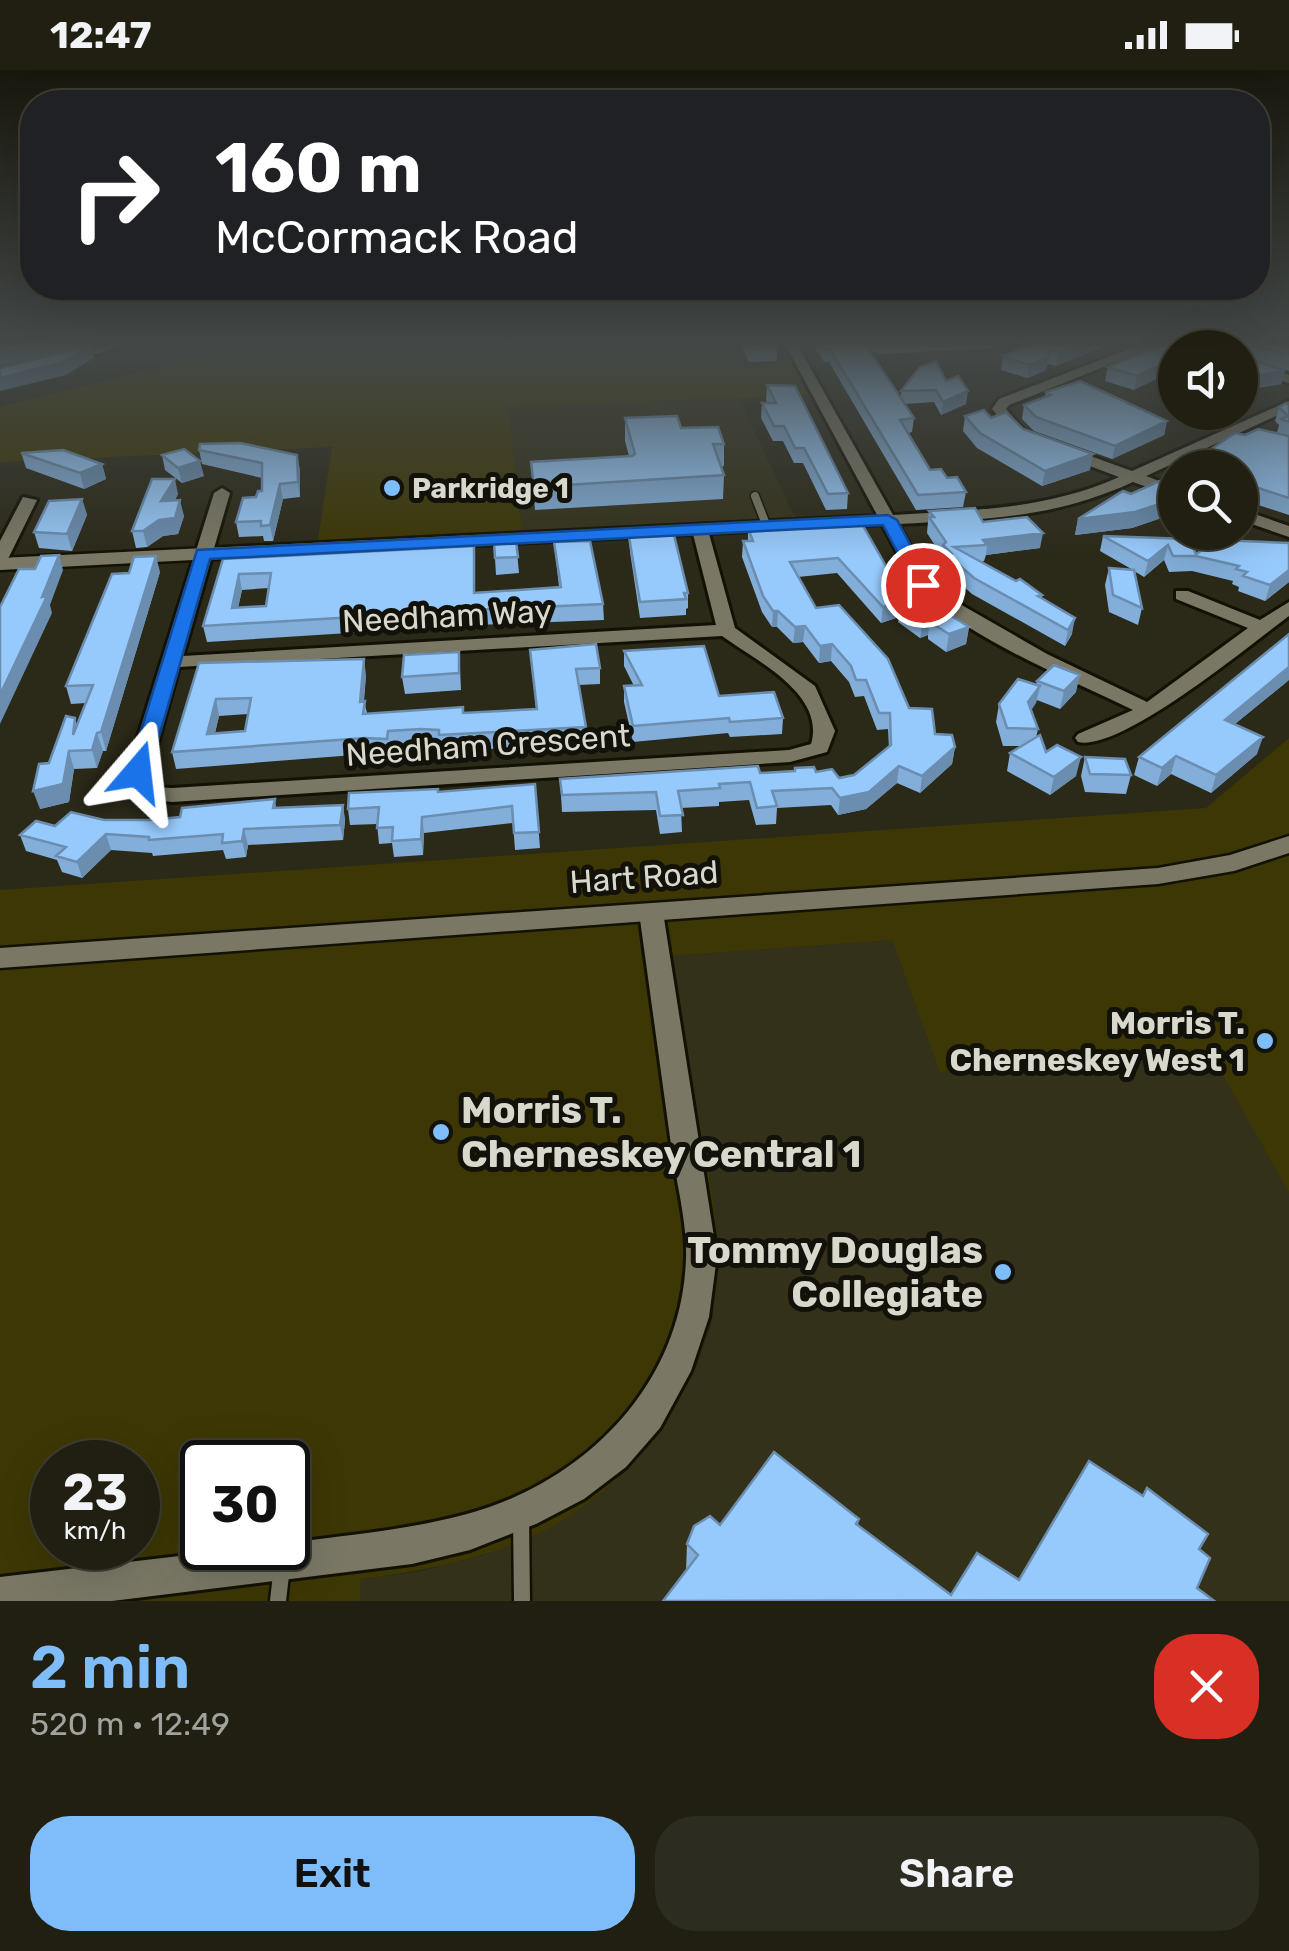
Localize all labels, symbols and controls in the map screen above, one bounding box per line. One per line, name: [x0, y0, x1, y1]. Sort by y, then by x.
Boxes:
text: 12:47: [50, 12, 151, 58]
text: 160 m: [215, 127, 422, 210]
icon: right: [50, 130, 180, 260]
text: McCormack Road: [215, 211, 579, 264]
map controls: [1158, 330, 1258, 550]
button: sound: [1158, 330, 1258, 430]
button: search: [1158, 450, 1258, 550]
place label: Parkridge 1: [412, 472, 569, 505]
marker: Parkridge 1: [381, 477, 403, 499]
pin: [881, 543, 966, 628]
icon: arrive: [896, 558, 951, 613]
street label: Needham Way: [341, 592, 553, 640]
street label: Needham Crescent: [344, 716, 632, 774]
position arrow: [86, 720, 190, 824]
street label: Hart Road: [568, 853, 720, 901]
place label: Morris T. Cherneskey West 1: [949, 1004, 1245, 1079]
marker: Morris T. Cherneskey West 1: [1254, 1030, 1276, 1052]
place label: Morris T. Cherneskey Central 1: [461, 1087, 862, 1177]
marker: Morris T. Cherneskey Central 1: [430, 1121, 452, 1143]
place label: Tommy Douglas Collegiate: [687, 1227, 983, 1317]
marker: Tommy Douglas Collegiate: [992, 1261, 1014, 1283]
speed limit sign: 30: [180, 1440, 310, 1570]
text: 23: [62, 1463, 128, 1523]
text: km/h: [64, 1516, 126, 1545]
text: 2 min: [30, 1632, 190, 1703]
button: close: [1154, 1634, 1259, 1739]
text: 520 m · 12:49: [30, 1705, 230, 1743]
button: Exit: [30, 1816, 635, 1931]
button: Share: [655, 1816, 1259, 1931]

